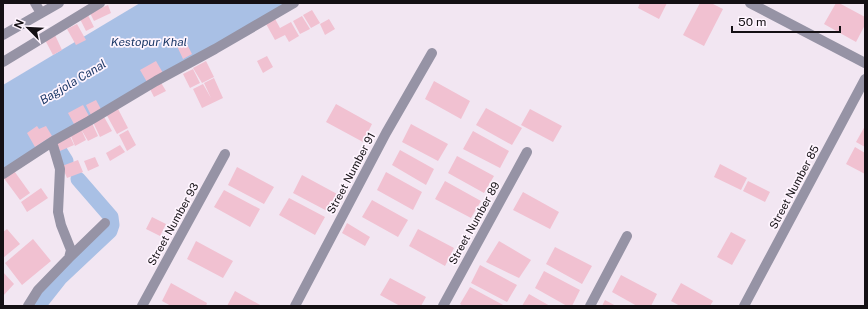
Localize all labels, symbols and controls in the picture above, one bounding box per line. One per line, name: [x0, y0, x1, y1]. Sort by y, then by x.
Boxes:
north arrow: [8, 8, 48, 48]
scale bar: [732, 8, 840, 34]
text: 50 m: [738, 15, 766, 29]
text: N: [12, 18, 26, 30]
water label: Kestopur Khal: [111, 35, 187, 49]
water label: Bagjola Canal: [37, 57, 109, 107]
street label: Street Number 91: [325, 130, 377, 216]
street label: Street Number 85: [767, 143, 821, 231]
street label: Street Number 89: [446, 179, 502, 266]
street label: Street Number 93: [145, 181, 201, 267]

